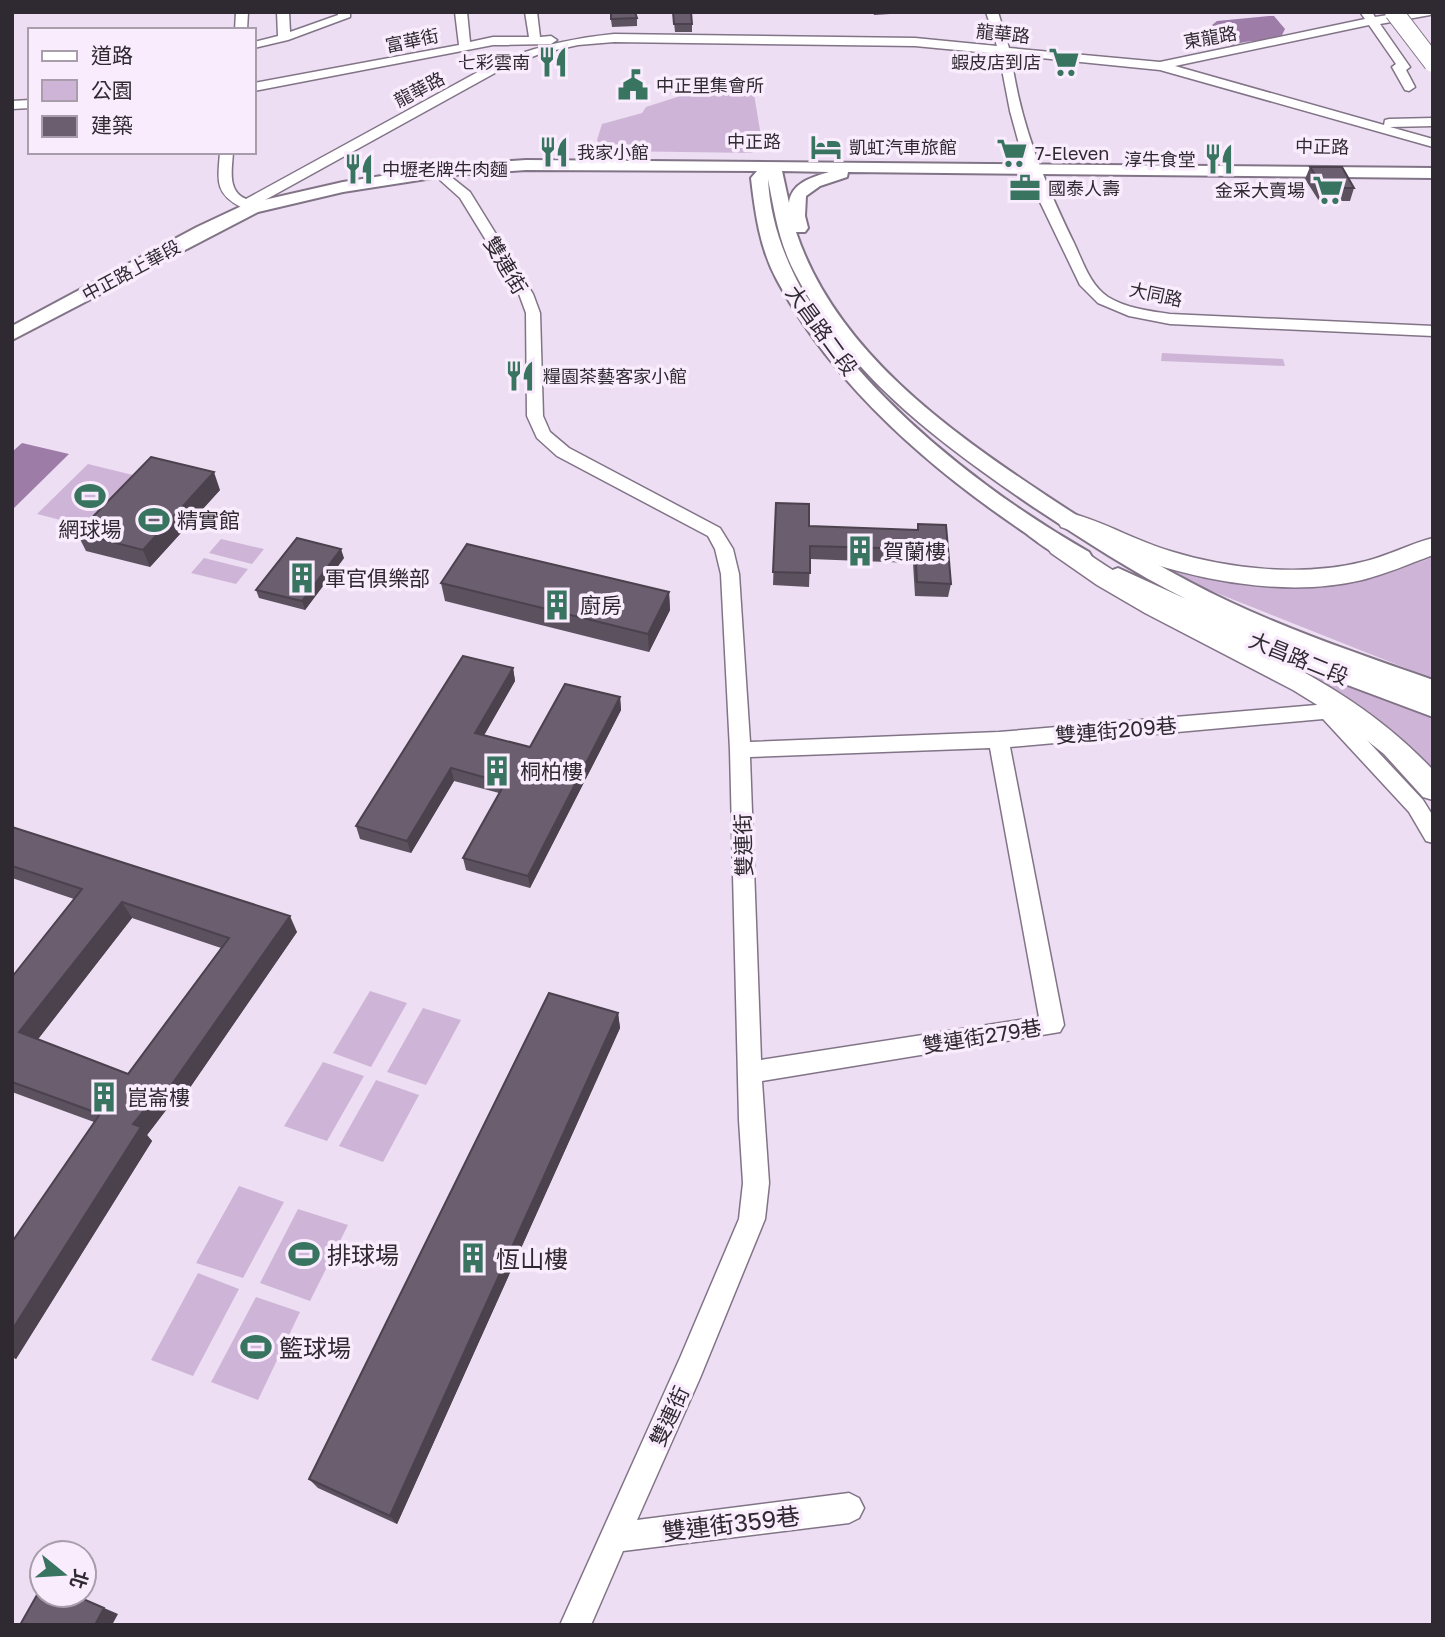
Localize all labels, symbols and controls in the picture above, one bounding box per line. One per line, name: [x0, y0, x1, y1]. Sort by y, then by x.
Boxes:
street label: 龍華路: [975, 19, 1031, 47]
street label: 東龍路: [1182, 21, 1238, 53]
street label: 富華街: [383, 24, 441, 56]
legend: [28, 28, 256, 154]
text: 道路: [91, 42, 133, 68]
restaurant icon: 七彩雲南: [536, 45, 570, 79]
supermarket icon: 蝦皮店到店: [1047, 45, 1081, 79]
place label: 七彩雲南: [458, 51, 530, 73]
place label: 蝦皮店到店: [951, 51, 1041, 73]
street label: 龍華路: [390, 67, 448, 111]
public building icon: 中正里集會所: [616, 68, 650, 102]
place label: 中正里集會所: [656, 74, 764, 96]
text: 公園: [91, 77, 133, 103]
text: 建築: [91, 112, 133, 138]
street label: 中正路: [727, 130, 781, 152]
hotel icon: 凱虹汽車旅館: [809, 130, 843, 164]
restaurant icon: 我家小館: [537, 135, 571, 169]
street label: 中正路: [1295, 135, 1349, 157]
place label: 凱虹汽車旅館: [849, 136, 957, 158]
supermarket icon: 7-Eleven: [995, 136, 1029, 170]
place label: 我家小館: [577, 141, 649, 163]
place label: 7-Eleven: [1035, 142, 1109, 164]
restaurant icon: 淳牛食堂: [1202, 142, 1236, 176]
place label: 淳牛食堂: [1124, 148, 1196, 170]
restaurant icon: 中壢老牌牛肉麵: [342, 152, 376, 186]
place label: 中壢老牌牛肉麵: [382, 158, 508, 180]
office icon: 國泰人壽: [1008, 171, 1042, 205]
supermarket icon: 金采大賣場: [1311, 173, 1345, 207]
place label: 國泰人壽: [1048, 177, 1120, 199]
place label: 金采大賣場: [1215, 179, 1305, 201]
street label: 雙連街: [479, 231, 533, 299]
street label: 中正路上華段: [78, 235, 184, 305]
street label: 大同路: [1127, 278, 1185, 310]
street label: 大昌路二段: [781, 280, 863, 380]
restaurant icon: 糧園茶藝客家小館: [503, 359, 537, 393]
place label: 糧園茶藝客家小館: [543, 365, 687, 387]
sports icon: 網球場: [73, 479, 107, 513]
sports icon: 精實館: [137, 503, 171, 537]
place label: 精實館: [177, 507, 240, 533]
place label: 網球場: [59, 516, 122, 542]
building icon: 賀蘭樓: [843, 534, 877, 568]
place label: 賀蘭樓: [883, 538, 946, 564]
building icon: 軍官俱樂部: [285, 561, 319, 595]
place label: 軍官俱樂部: [325, 565, 430, 591]
building icon: 廚房: [540, 588, 574, 622]
place label: 廚房: [580, 592, 622, 618]
street label: 大昌路二段: [1245, 626, 1353, 690]
street label: 雙連街209巷: [1054, 712, 1178, 748]
building icon: 桐柏樓: [480, 754, 514, 788]
place label: 桐柏樓: [520, 758, 583, 784]
street label: 雙連街: [729, 813, 757, 877]
street label: 雙連街279巷: [921, 1014, 1043, 1058]
building icon: 崑崙樓: [87, 1080, 121, 1114]
place label: 崑崙樓: [127, 1084, 190, 1110]
sports icon: 排球場: [287, 1237, 321, 1271]
place label: 排球場: [327, 1240, 399, 1269]
building icon: 恆山樓: [456, 1241, 490, 1275]
place label: 恆山樓: [496, 1244, 568, 1273]
sports icon: 籃球場: [239, 1330, 273, 1364]
place label: 籃球場: [279, 1333, 351, 1362]
street label: 雙連街: [644, 1382, 694, 1450]
street label: 雙連街359巷: [661, 1500, 801, 1546]
north arrow: [28, 1539, 98, 1609]
text: 北: [66, 1567, 94, 1592]

